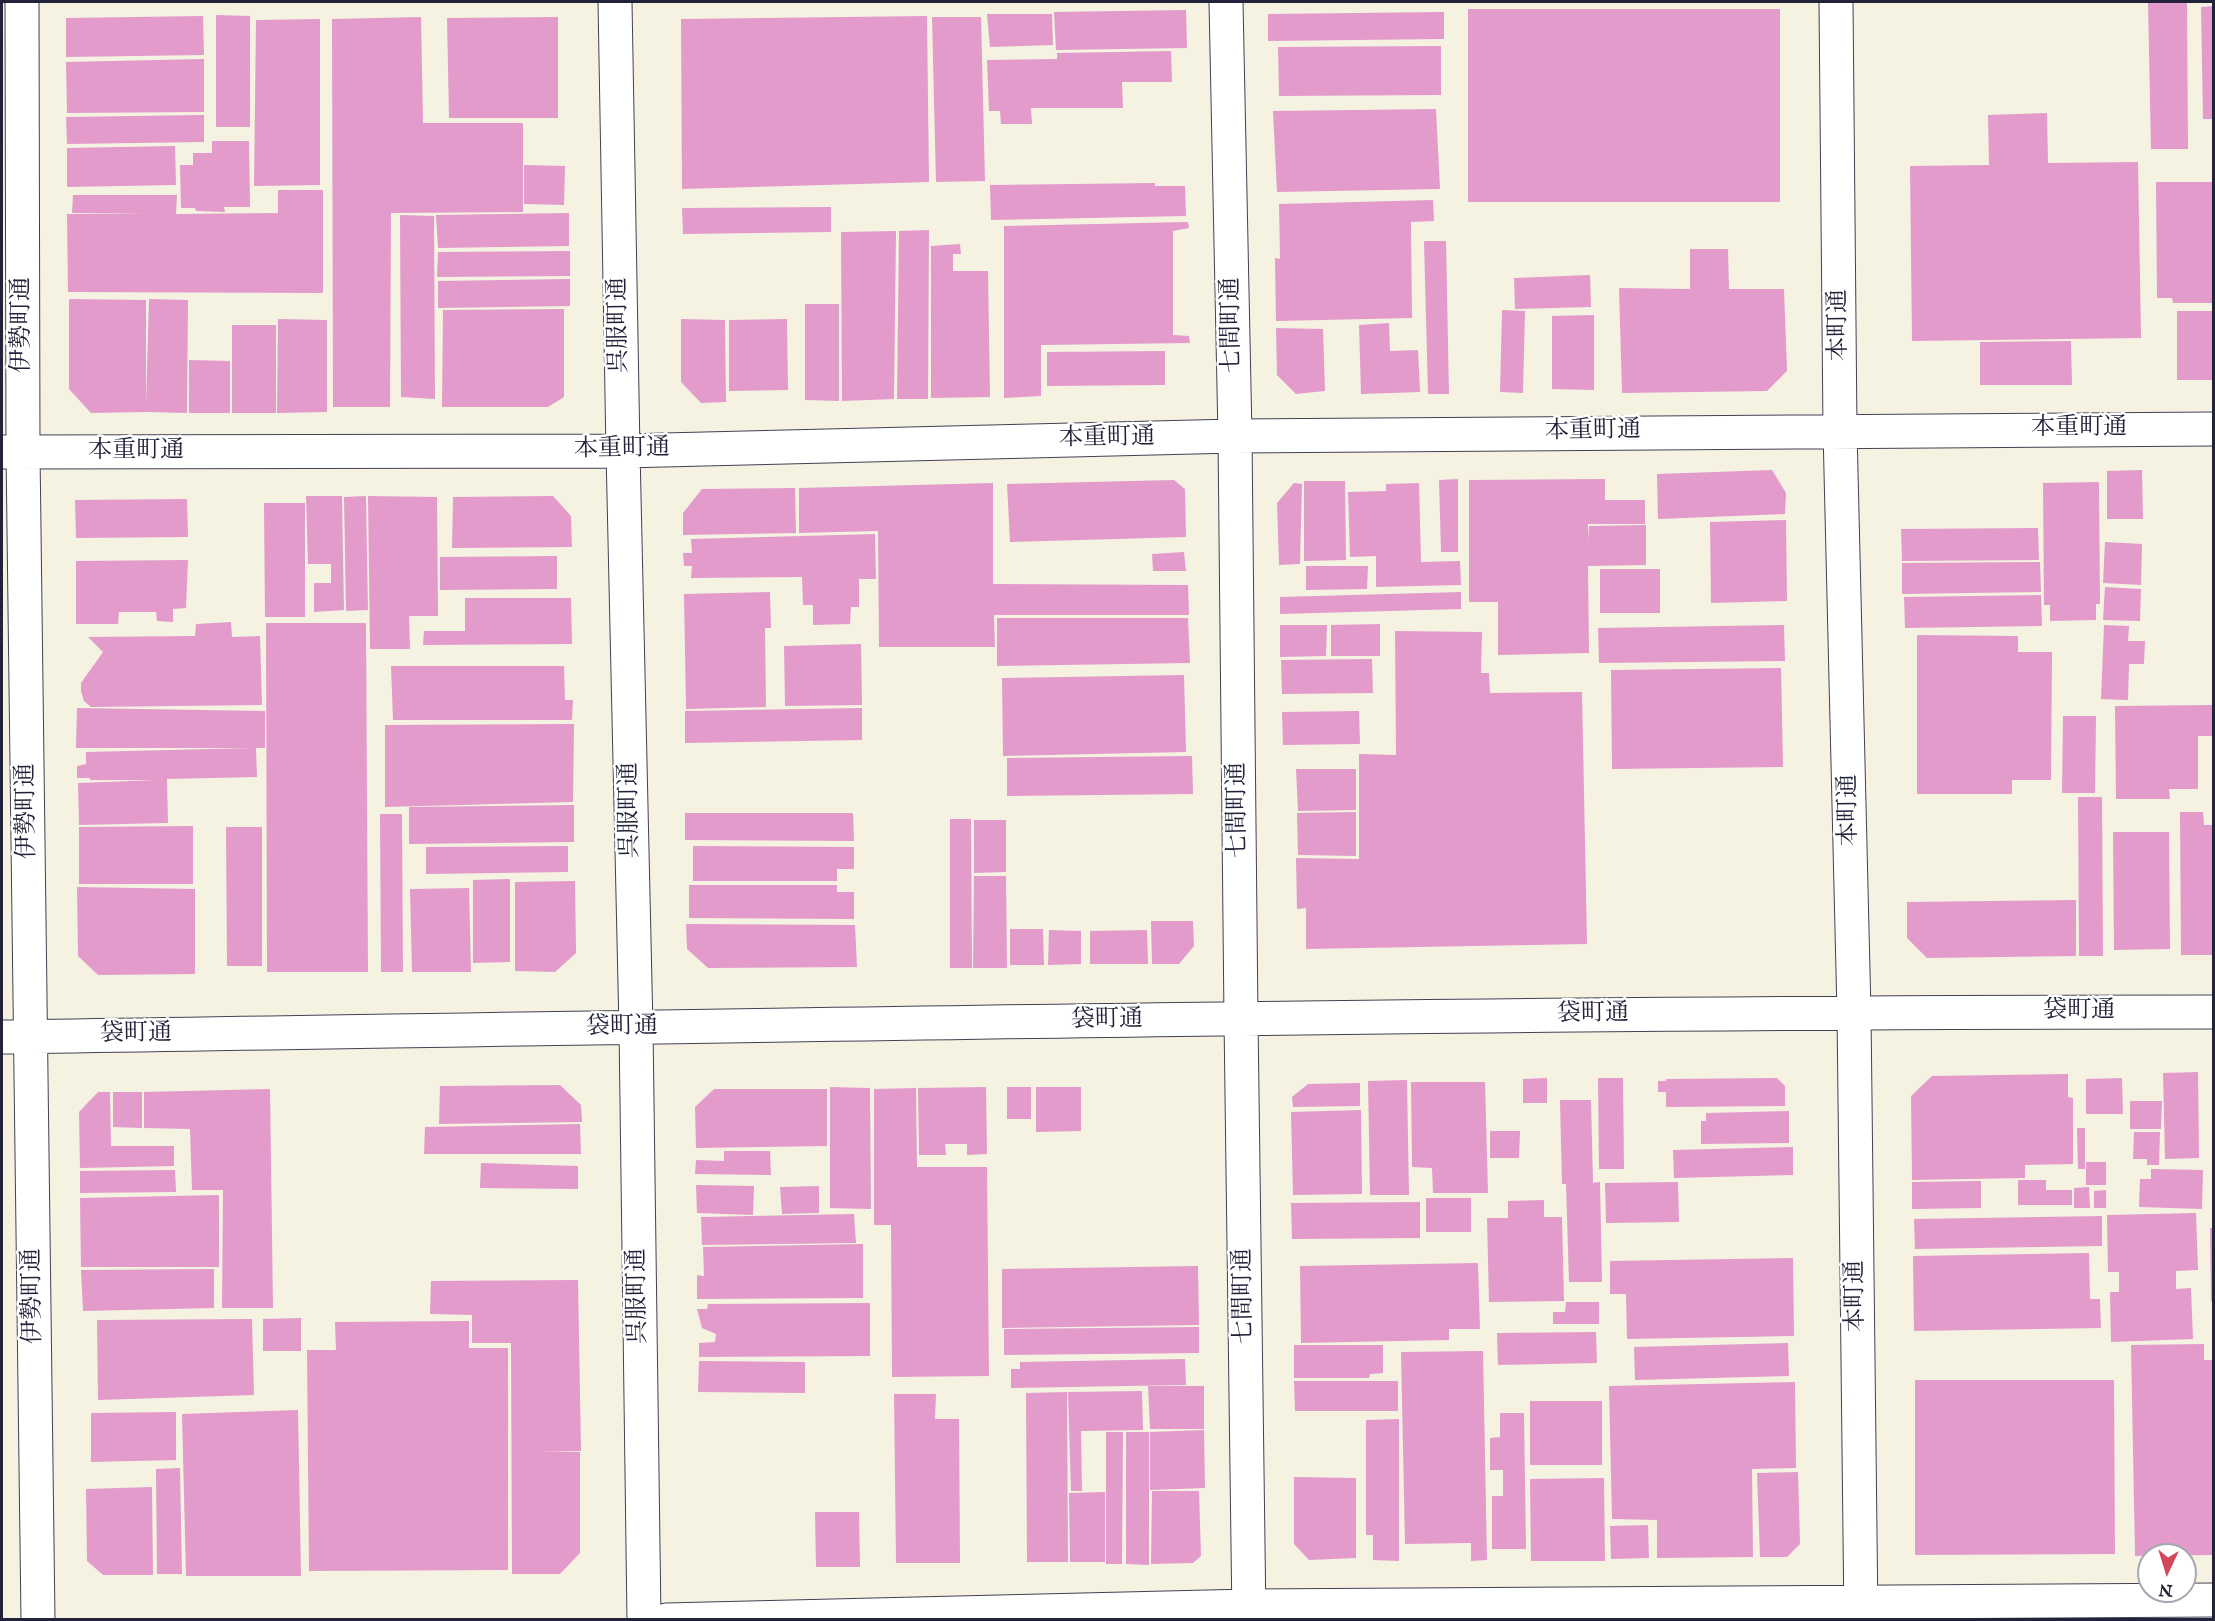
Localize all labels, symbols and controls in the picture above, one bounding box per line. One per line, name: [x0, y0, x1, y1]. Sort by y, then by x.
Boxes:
street label: 伊勢町通: [9, 277, 37, 373]
street label: 呉服町通: [605, 277, 635, 373]
street label: 七間町通: [1218, 277, 1248, 373]
street label: 本町通: [1825, 289, 1855, 361]
street label: 本重町通: [2031, 415, 2127, 443]
street label: 本重町通: [1545, 417, 1641, 447]
street label: 本重町通: [1059, 424, 1155, 454]
street label: 本重町通: [574, 435, 670, 465]
street label: 本重町通: [88, 438, 184, 466]
street label: 呉服町通: [616, 762, 646, 858]
street label: 七間町通: [1224, 762, 1254, 858]
street label: 伊勢町通: [13, 763, 43, 859]
street label: 本町通: [1835, 774, 1865, 846]
street label: 袋町通: [2043, 998, 2115, 1026]
street label: 袋町通: [1557, 1000, 1629, 1030]
street label: 袋町通: [1071, 1006, 1143, 1036]
street label: 袋町通: [586, 1013, 658, 1043]
street label: 袋町通: [100, 1020, 172, 1050]
street label: 伊勢町通: [19, 1248, 49, 1344]
street label: 呉服町通: [624, 1248, 654, 1344]
street label: 七間町通: [1230, 1248, 1260, 1344]
street label: 本町通: [1842, 1260, 1872, 1332]
north arrow: [2137, 1543, 2197, 1603]
text: N: [2158, 1579, 2173, 1599]

